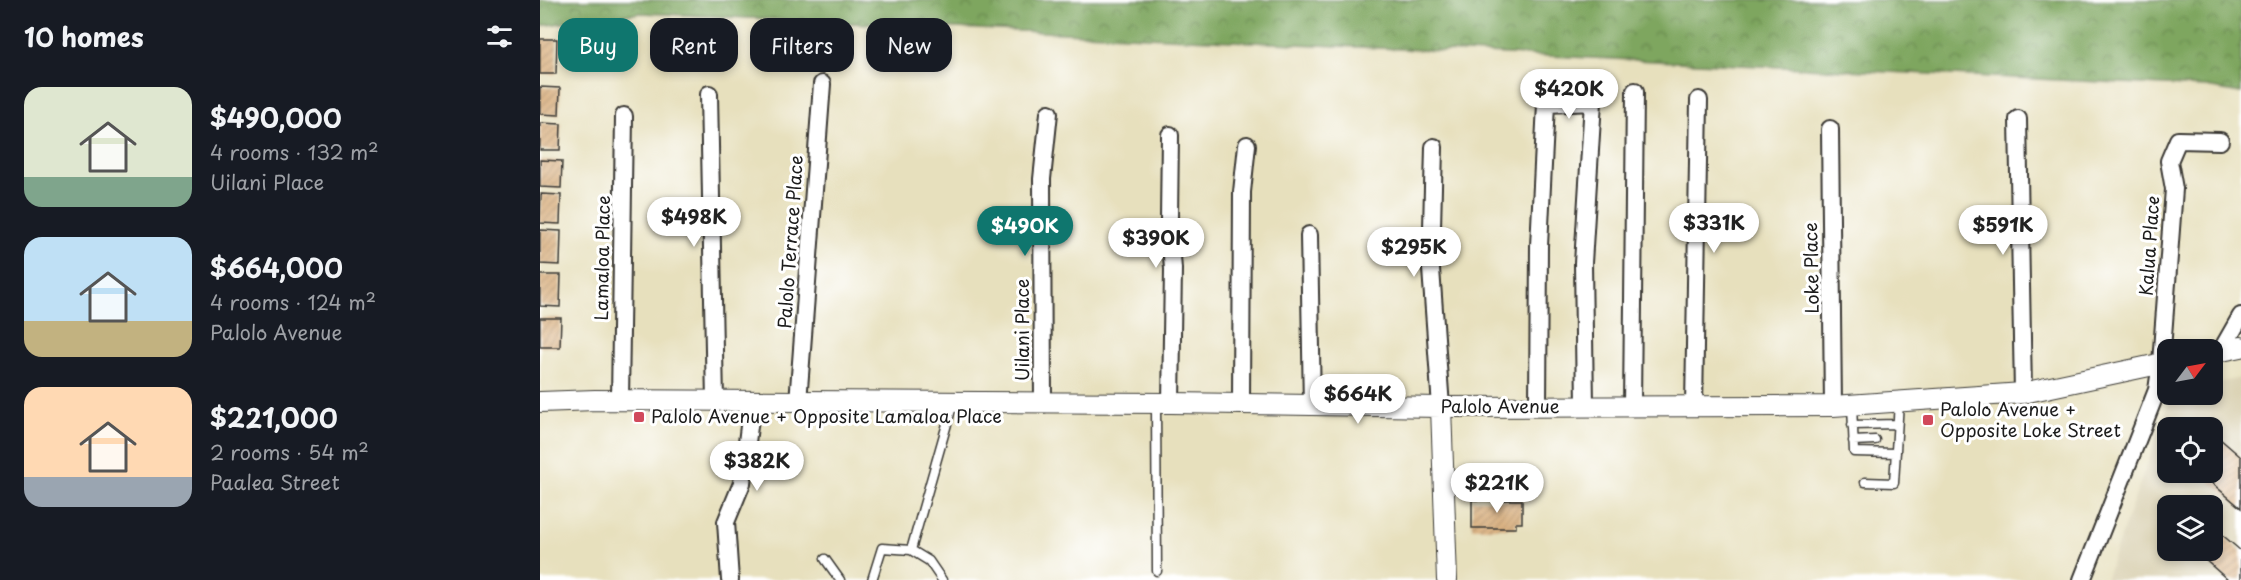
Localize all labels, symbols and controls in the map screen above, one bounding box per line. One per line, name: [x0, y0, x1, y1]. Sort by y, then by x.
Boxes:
text: 10 homes: [24, 17, 144, 56]
chip: Buy: [558, 18, 638, 72]
chip: Rent: [650, 18, 738, 72]
chip: Filters: [750, 18, 854, 72]
chip: New: [866, 18, 952, 72]
icon: filters: [483, 20, 516, 53]
pin: $420K: [1527, 69, 1611, 120]
text: $420K: [1534, 73, 1604, 103]
text: $490,000: [210, 98, 342, 137]
icon: home: [72, 111, 144, 183]
text: 4 rooms · 132 m²: [210, 137, 379, 167]
street label: Palolo Terrace Place: [770, 154, 809, 329]
text: Uilani Place: [210, 167, 324, 197]
street label: Lamaloa Place: [587, 195, 616, 321]
street label: Kalua Place: [2132, 195, 2165, 297]
pin: $498K: [652, 197, 736, 248]
text: $498K: [661, 201, 727, 231]
pin: $331K: [1672, 203, 1756, 254]
pin: $591K: [1961, 205, 2045, 256]
pin: $490K: [983, 206, 1067, 257]
text: $331K: [1683, 207, 1745, 237]
text: $591K: [1973, 209, 2033, 239]
text: $490K: [991, 210, 1059, 240]
pin: $390K: [1114, 218, 1198, 269]
text: $390K: [1122, 222, 1190, 252]
street label: Loke Place: [1796, 222, 1825, 314]
pin: $295K: [1372, 227, 1456, 278]
text: $295K: [1381, 231, 1447, 261]
text: $664,000: [210, 248, 343, 287]
icon: home: [72, 261, 144, 333]
street label: Uilani Place: [1008, 279, 1035, 381]
text: 4 rooms · 124 m²: [210, 287, 376, 317]
text: Palolo Avenue: [210, 317, 342, 347]
north arrow: [2157, 339, 2223, 405]
map controls: [2157, 339, 2223, 561]
pin: $664K: [1316, 374, 1400, 425]
text: $664K: [1324, 378, 1392, 408]
street label: Palolo Avenue: [1440, 392, 1560, 419]
place label: Palolo Avenue + Opposite Loke Street: [1940, 395, 2121, 443]
text: $221,000: [210, 398, 338, 437]
place label: Palolo Avenue + Opposite Lamaloa Place: [651, 402, 1002, 429]
marker: Palolo Avenue + Opposite Lamaloa Place: [632, 410, 646, 424]
icon: home: [72, 411, 144, 483]
marker: Palolo Avenue + Opposite Loke Street: [1921, 413, 1935, 427]
button: locate: [2157, 417, 2223, 483]
text: 2 rooms · 54 m²: [210, 437, 369, 467]
pin: $382K: [715, 441, 799, 492]
text: $382K: [724, 445, 790, 475]
pin: $221K: [1455, 463, 1539, 514]
text: Paalea Street: [210, 467, 340, 497]
text: $221K: [1465, 467, 1529, 497]
button: layers: [2157, 495, 2223, 561]

